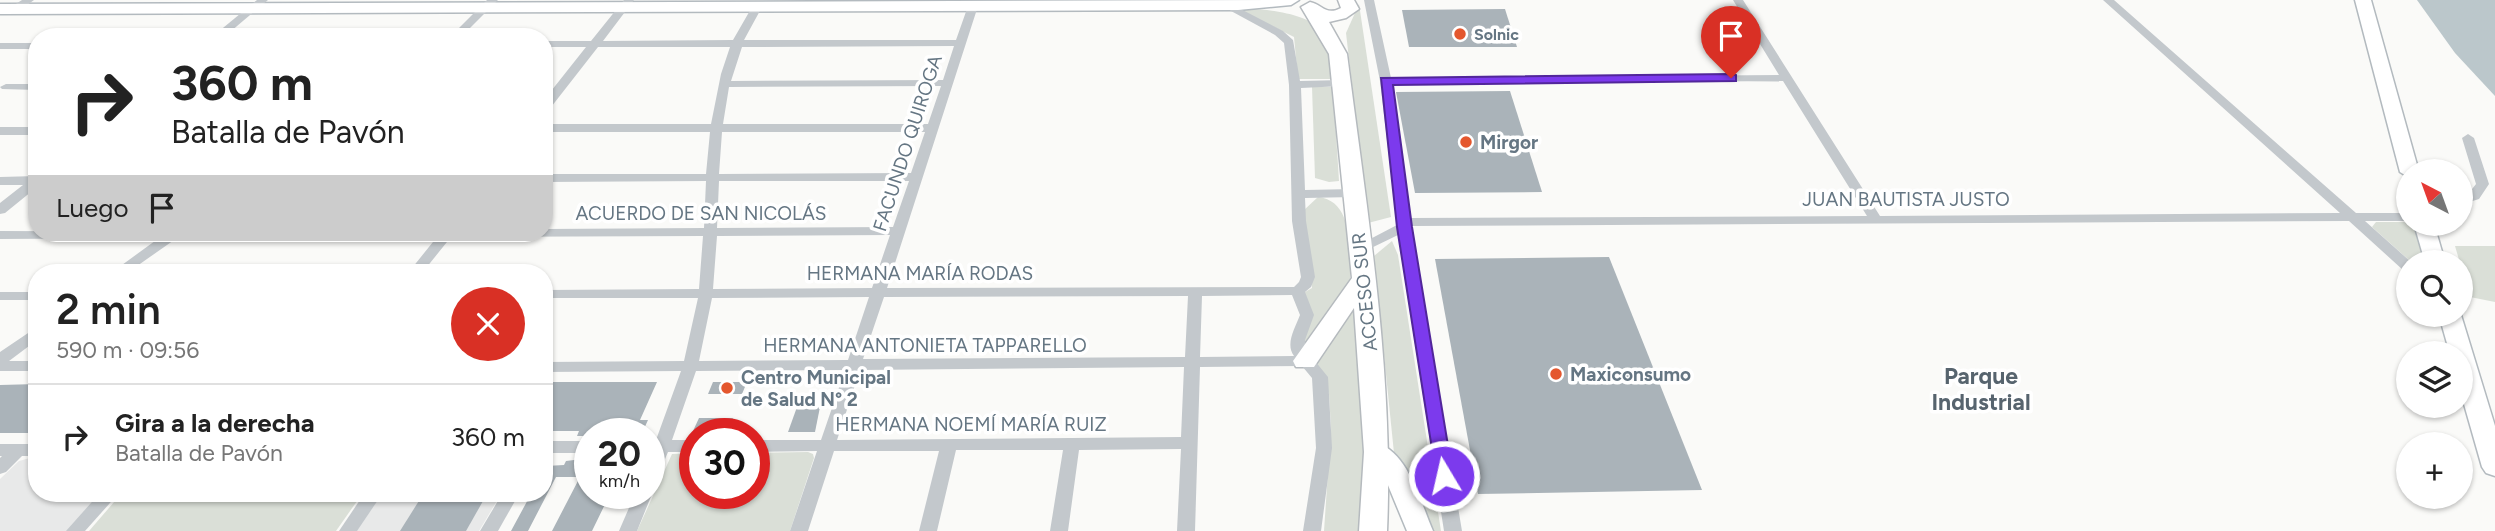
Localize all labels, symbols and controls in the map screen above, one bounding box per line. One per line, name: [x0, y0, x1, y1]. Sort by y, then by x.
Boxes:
pin: [1701, 6, 1761, 78]
icon: arrive: [1712, 17, 1750, 55]
place label: Solnic: [1474, 25, 1519, 44]
marker: Solnic: [1452, 26, 1468, 42]
street label: FACUNDO QUIROGA: [868, 52, 947, 234]
text: 360 m: [171, 53, 313, 112]
icon: right: [56, 56, 147, 147]
text: Batalla de Pavón: [171, 113, 405, 151]
place label: Mirgor: [1480, 131, 1538, 154]
marker: Mirgor: [1458, 134, 1474, 150]
north arrow: [2396, 159, 2473, 236]
map controls: [2396, 159, 2473, 509]
street label: JUAN BAUTISTA JUSTO: [1802, 188, 2010, 211]
icon: arrive: [143, 189, 181, 227]
text: Luego: [56, 192, 129, 224]
street label: ACUERDO DE SAN NICOLÁS: [576, 202, 826, 225]
street label: ACCESO SUR: [1347, 231, 1382, 352]
button: search: [2396, 250, 2473, 327]
street label: HERMANA MARÍA RODAS: [807, 262, 1033, 285]
text: 2 min: [56, 284, 161, 335]
button: close: [451, 287, 525, 361]
street label: HERMANA ANTONIETA TAPPARELLO: [763, 334, 1087, 357]
text: 590 m · 09:56: [56, 336, 199, 364]
button: layers: [2396, 341, 2473, 418]
district label: Parque Industrial: [1931, 362, 2031, 416]
place label: Maxiconsumo: [1570, 363, 1691, 386]
place label: Centro Municipal de Salud N° 2: [741, 366, 891, 411]
marker: Maxiconsumo: [1548, 366, 1564, 382]
marker: Centro Municipal de Salud N° 2: [719, 380, 735, 396]
text: Gira a la derecha: [115, 407, 315, 439]
street label: HERMANA NOEMÍ MARÍA RUIZ: [835, 413, 1107, 436]
icon: right: [56, 418, 94, 456]
speed limit sign: 30: [679, 418, 770, 509]
text: 360 m: [451, 421, 525, 453]
button: +: [2396, 432, 2473, 509]
text: 20: [598, 433, 641, 475]
text: Batalla de Pavón: [115, 439, 283, 467]
position arrow: [1407, 439, 1481, 513]
text: km/h: [599, 470, 640, 492]

